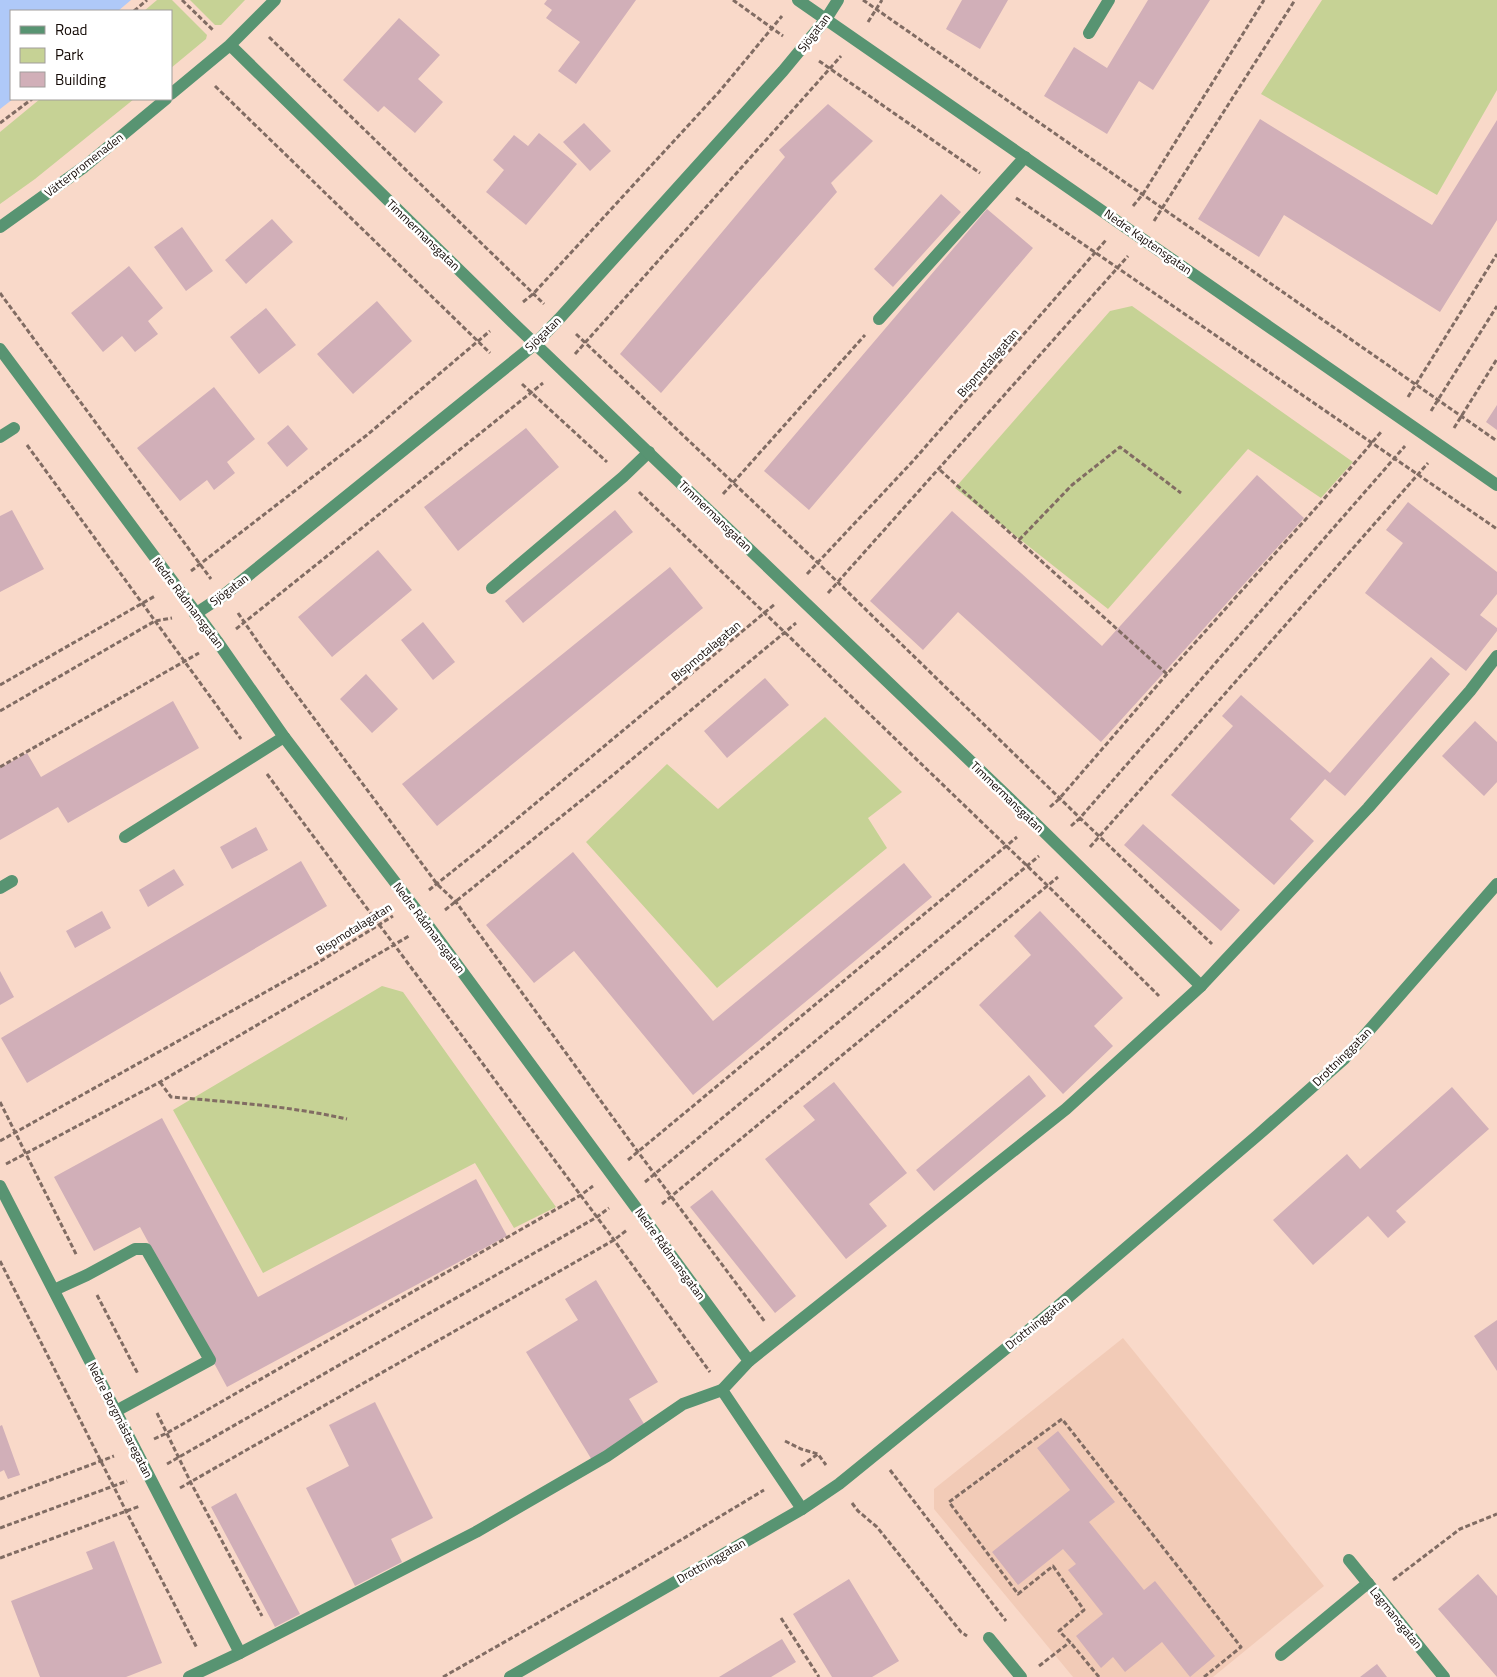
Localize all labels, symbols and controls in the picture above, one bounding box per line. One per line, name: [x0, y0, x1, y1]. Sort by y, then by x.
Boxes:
street label: Sjögatan: [792, 9, 835, 56]
legend: [10, 10, 172, 100]
text: Road: [55, 18, 87, 41]
text: Park: [55, 43, 84, 66]
text: Building: [55, 68, 106, 91]
street label: Vätterpromenaden: [40, 128, 127, 201]
street label: Timmermansgatan: [382, 194, 465, 275]
street label: Nedre Kaptensgatan: [1100, 204, 1196, 279]
street label: Sjögatan: [520, 311, 565, 356]
street label: Bispmotalagatan: [952, 324, 1023, 401]
street label: Timmermansgatan: [674, 475, 757, 556]
street label: Nedre Rådmansgatan: [148, 553, 229, 652]
street label: Sjögatan: [205, 569, 252, 611]
street label: Bispmotalagatan: [667, 616, 745, 686]
street label: Timmermansgatan: [966, 756, 1049, 837]
street label: Nedre Rådmansgatan: [389, 878, 470, 977]
street label: Bispmotalagatan: [312, 898, 395, 959]
street label: Drottninggatan: [1308, 1023, 1376, 1091]
street label: Nedre Rådmansgatan: [630, 1204, 710, 1304]
street label: Drottninggatan: [1001, 1291, 1073, 1354]
street label: Nedre Borgmästaregatan: [83, 1358, 158, 1481]
street label: Drottninggatan: [673, 1533, 749, 1588]
street label: Lagmansgatan: [1365, 1583, 1427, 1653]

